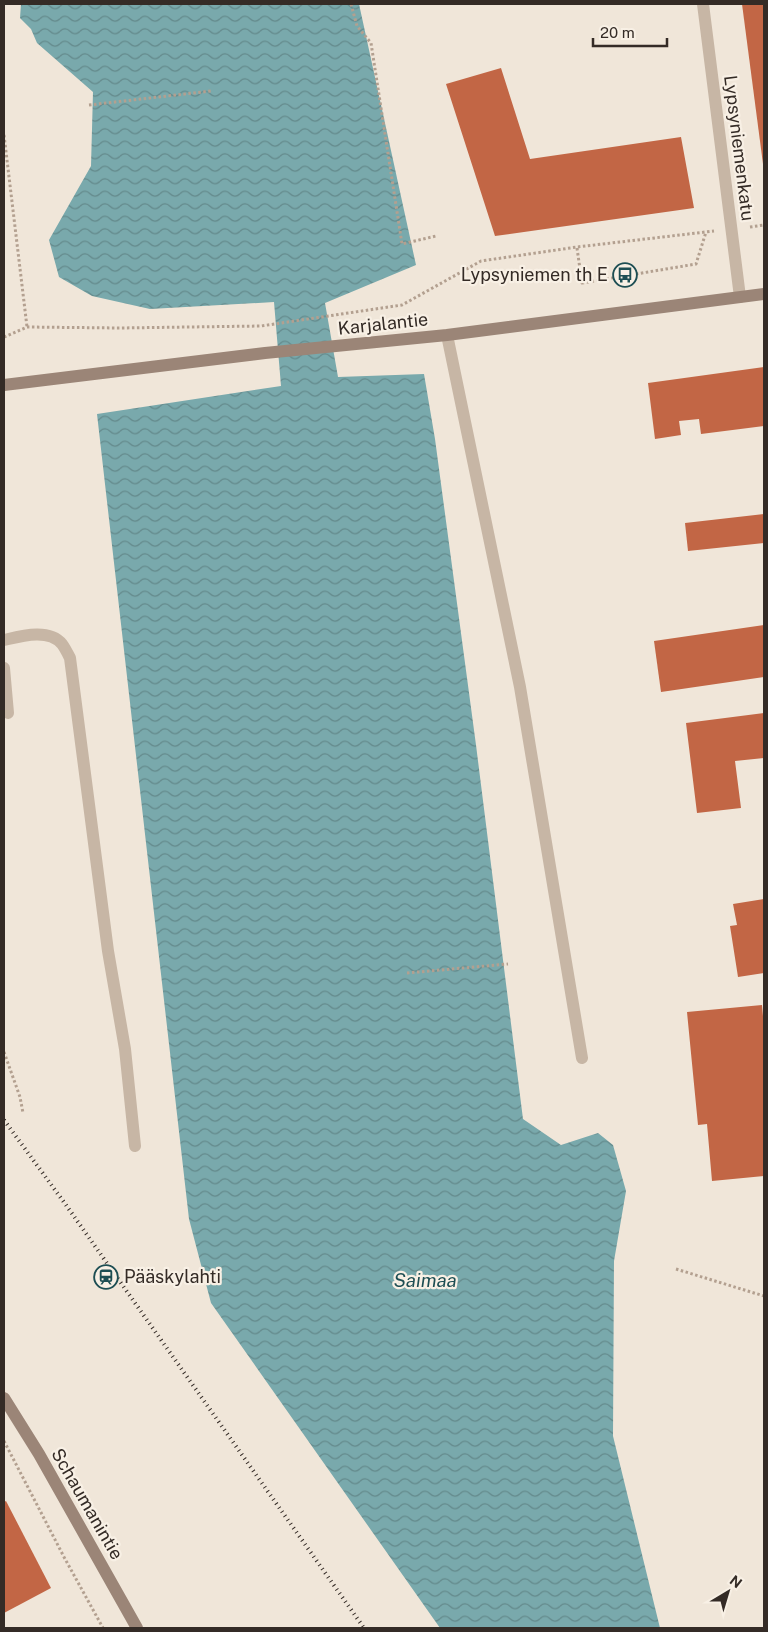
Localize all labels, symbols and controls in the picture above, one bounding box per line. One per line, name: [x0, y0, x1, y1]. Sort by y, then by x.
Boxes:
scale bar: [593, 15, 667, 47]
text: 20 m: [600, 24, 635, 41]
street label: Lypsyniemenkatu: [720, 74, 759, 222]
bus stop icon: Lypsyniemen th E: [612, 262, 638, 288]
place label: Lypsyniemen th E: [461, 264, 608, 285]
street label: Karjalantie: [337, 308, 429, 339]
station icon: Pääskylahti: [93, 1264, 119, 1290]
place label: Pääskylahti: [124, 1266, 221, 1287]
water label: Saimaa: [393, 1269, 457, 1291]
street label: Schaumanintie: [47, 1445, 128, 1563]
north arrow: [703, 1567, 753, 1617]
text: N: [727, 1572, 745, 1591]

